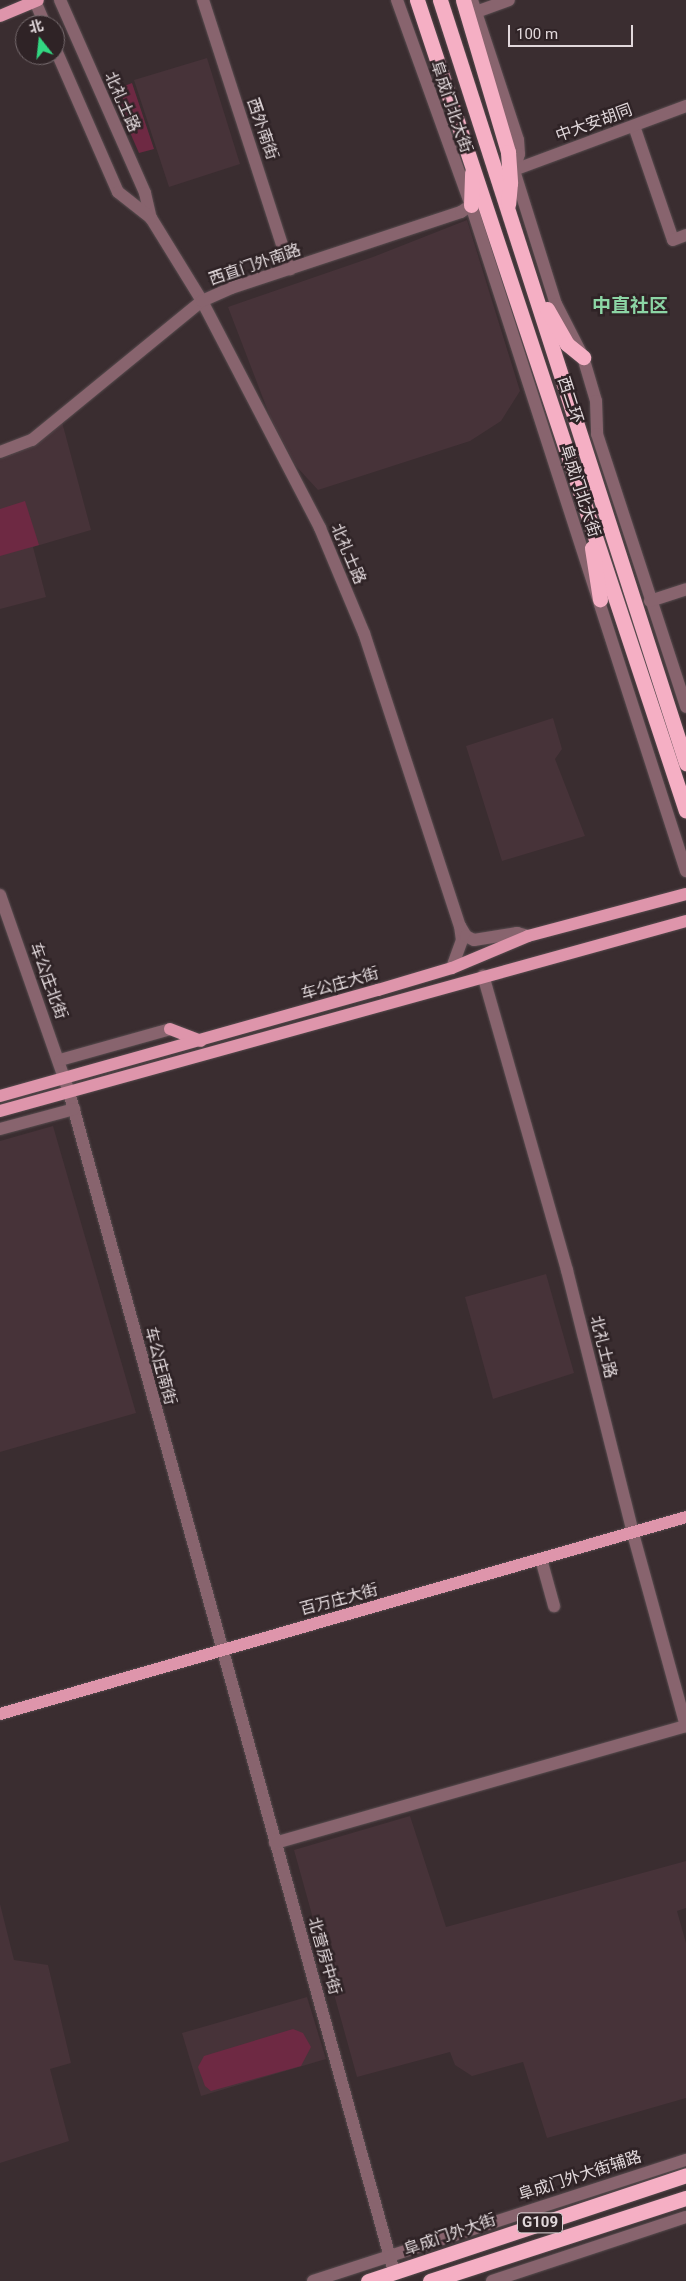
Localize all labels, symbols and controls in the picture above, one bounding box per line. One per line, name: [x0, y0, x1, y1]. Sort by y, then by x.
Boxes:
north arrow: [15, 15, 65, 65]
scale bar: [511, 15, 636, 47]
text: 北: [27, 17, 45, 36]
text: 100 m: [516, 25, 558, 43]
street label: 阜成门北大街: [426, 58, 476, 156]
street label: 北礼士路: [100, 69, 144, 135]
street label: 西外南街: [243, 96, 281, 162]
street label: 中大安胡同: [553, 100, 635, 146]
street label: 西直门外南路: [206, 240, 304, 290]
district label: 中直社区: [592, 295, 668, 317]
street label: 西二环: [553, 374, 587, 426]
street label: 阜成门北大街: [556, 442, 604, 540]
street label: 北礼士路: [327, 521, 369, 587]
street label: 车公庄北街: [25, 940, 71, 1022]
street label: 车公庄大街: [299, 964, 381, 1004]
street label: 北礼士路: [586, 1314, 620, 1380]
street label: 车公庄南街: [140, 1325, 180, 1407]
street label: 百万庄大街: [298, 1580, 380, 1620]
street label: 北营房中街: [304, 1915, 344, 1997]
street label: 阜成门外大街辅路: [516, 2147, 644, 2205]
street label: 阜成门外大街: [401, 2210, 499, 2260]
road number: G109: [516, 2210, 564, 2236]

